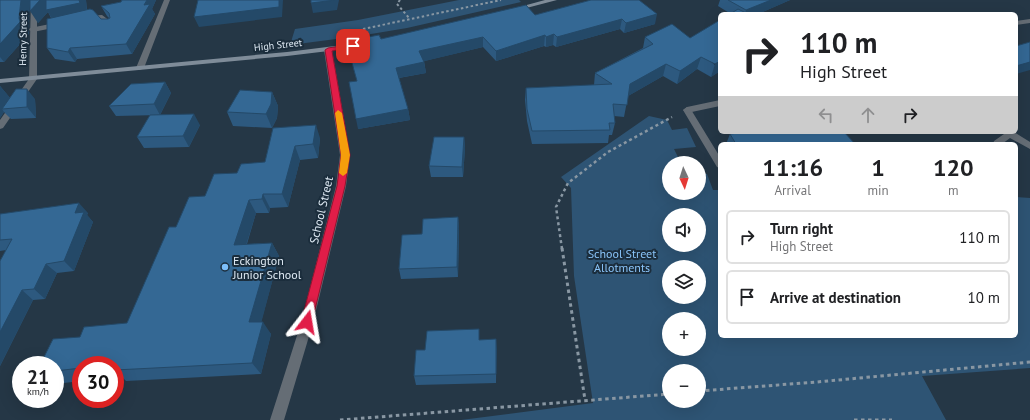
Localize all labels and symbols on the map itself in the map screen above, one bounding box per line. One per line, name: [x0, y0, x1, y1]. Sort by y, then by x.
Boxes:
street label: Henry Street: [16, 12, 30, 66]
pin: [336, 29, 370, 63]
street label: High Street: [253, 36, 303, 54]
north arrow: [662, 156, 706, 200]
street label: School Street: [306, 175, 336, 245]
park label: School Street Allotments: [588, 246, 656, 275]
place label: Eckington Junior School: [232, 253, 302, 282]
marker: Eckington Junior School: [220, 262, 230, 272]
position arrow: [286, 301, 328, 343]
speed limit sign: 30: [72, 356, 124, 408]

